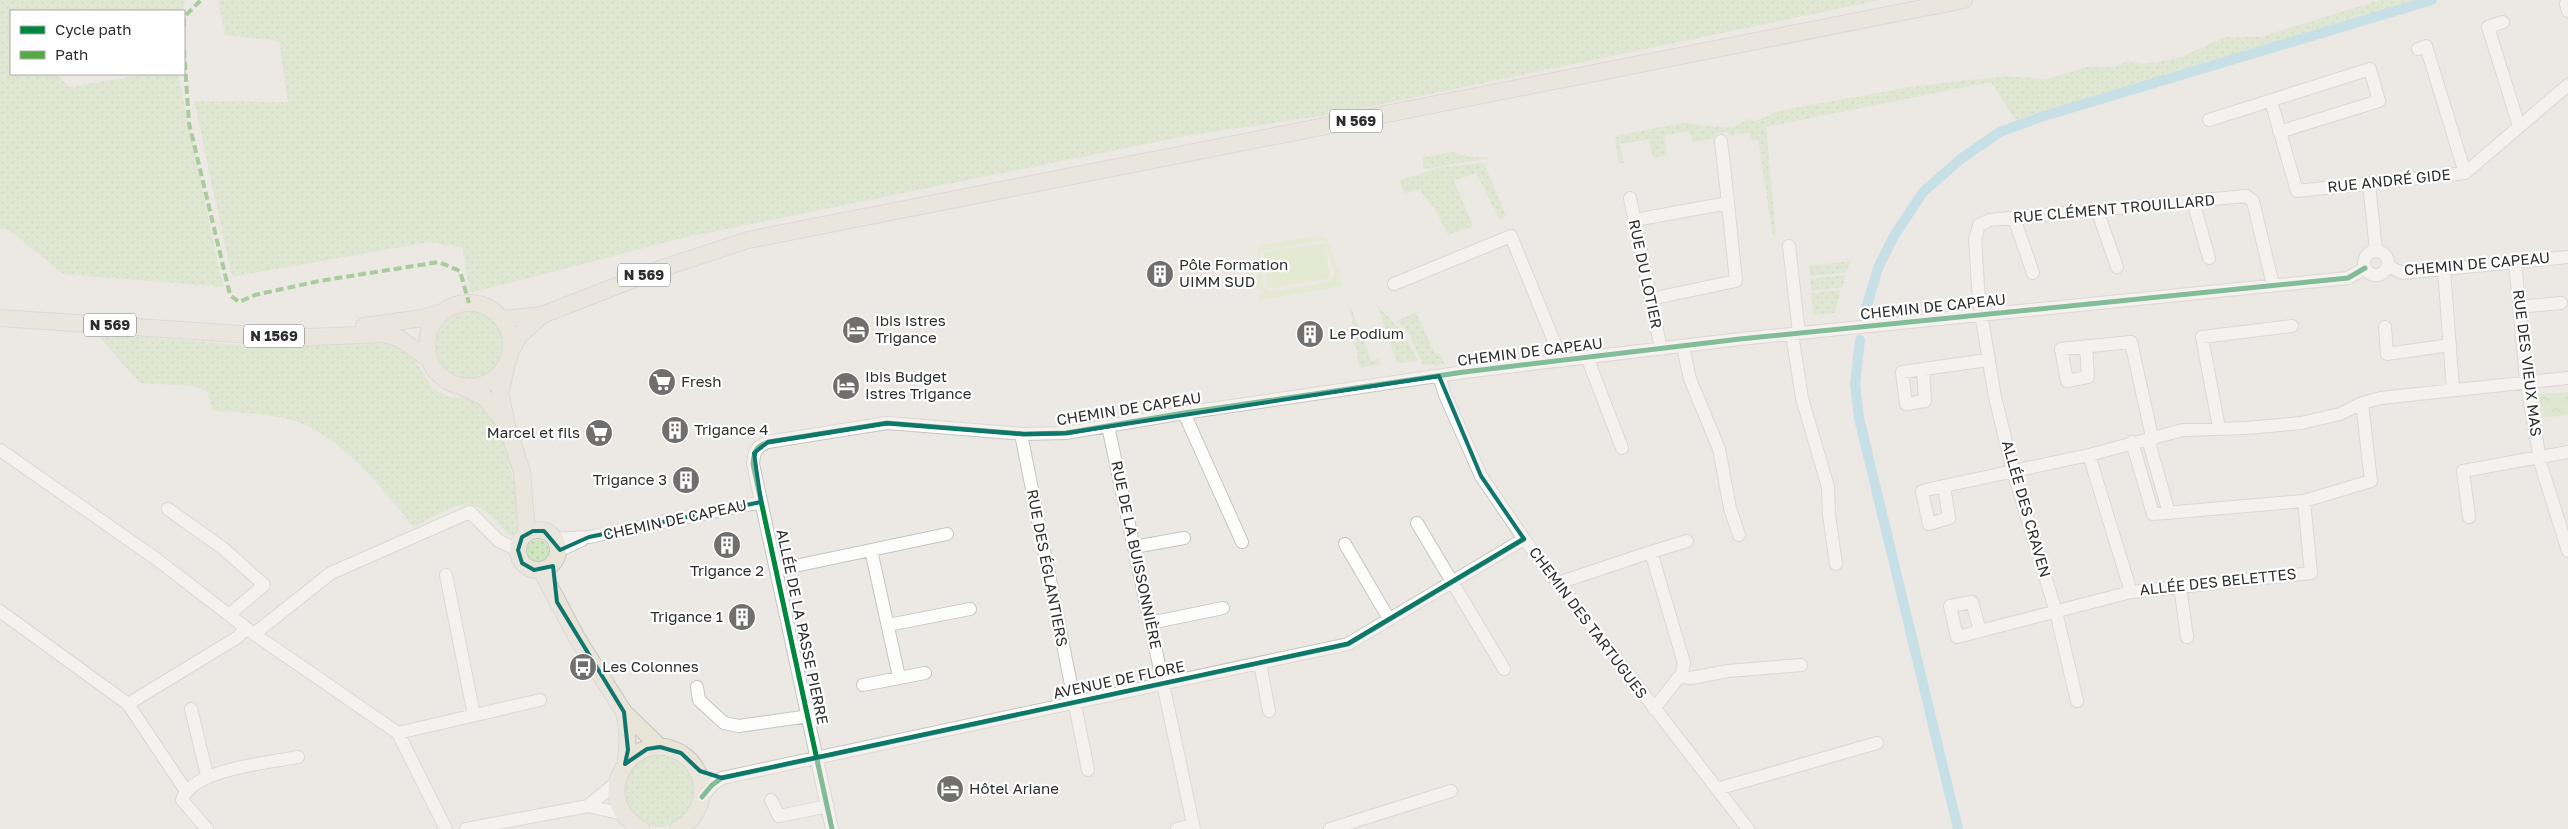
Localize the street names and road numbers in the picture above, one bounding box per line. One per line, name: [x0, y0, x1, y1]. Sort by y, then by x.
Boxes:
road number: N 569: [1330, 110, 1382, 132]
street label: RUE ANDRÉ GIDE: [2326, 165, 2451, 195]
street label: RUE CLÉMENT TROUILLARD: [2012, 190, 2216, 226]
street label: RUE DU LOTIER: [1626, 218, 1666, 330]
street label: CHEMIN DE CAPEAU: [2403, 248, 2551, 278]
road number: N 569: [618, 264, 670, 286]
street label: RUE DES VIEUX MAS: [2510, 288, 2546, 437]
street label: CHEMIN DE CAPEAU: [1859, 289, 2007, 323]
road number: N 569: [84, 314, 136, 336]
road number: N 1569: [244, 324, 304, 348]
street label: CHEMIN DE CAPEAU: [1456, 333, 1604, 369]
street label: CHEMIN DE CAPEAU: [1055, 388, 1203, 428]
street label: ALLÉE DES CRAVEN: [1999, 438, 2055, 579]
street label: RUE DE LA BUISSONNIÈRE: [1108, 459, 1166, 651]
street label: RUE DES ÉGLANTIERS: [1024, 488, 1072, 648]
street label: CHEMIN DE CAPEAU: [601, 495, 748, 543]
street label: ALLÉE DE LA PASSE PIERRE: [773, 527, 832, 726]
street label: CHEMIN DES TARTUGUES: [1526, 543, 1652, 702]
street label: ALLÉE DES BELETTES: [2139, 564, 2297, 598]
street label: AVENUE DE FLORE: [1051, 656, 1186, 702]

